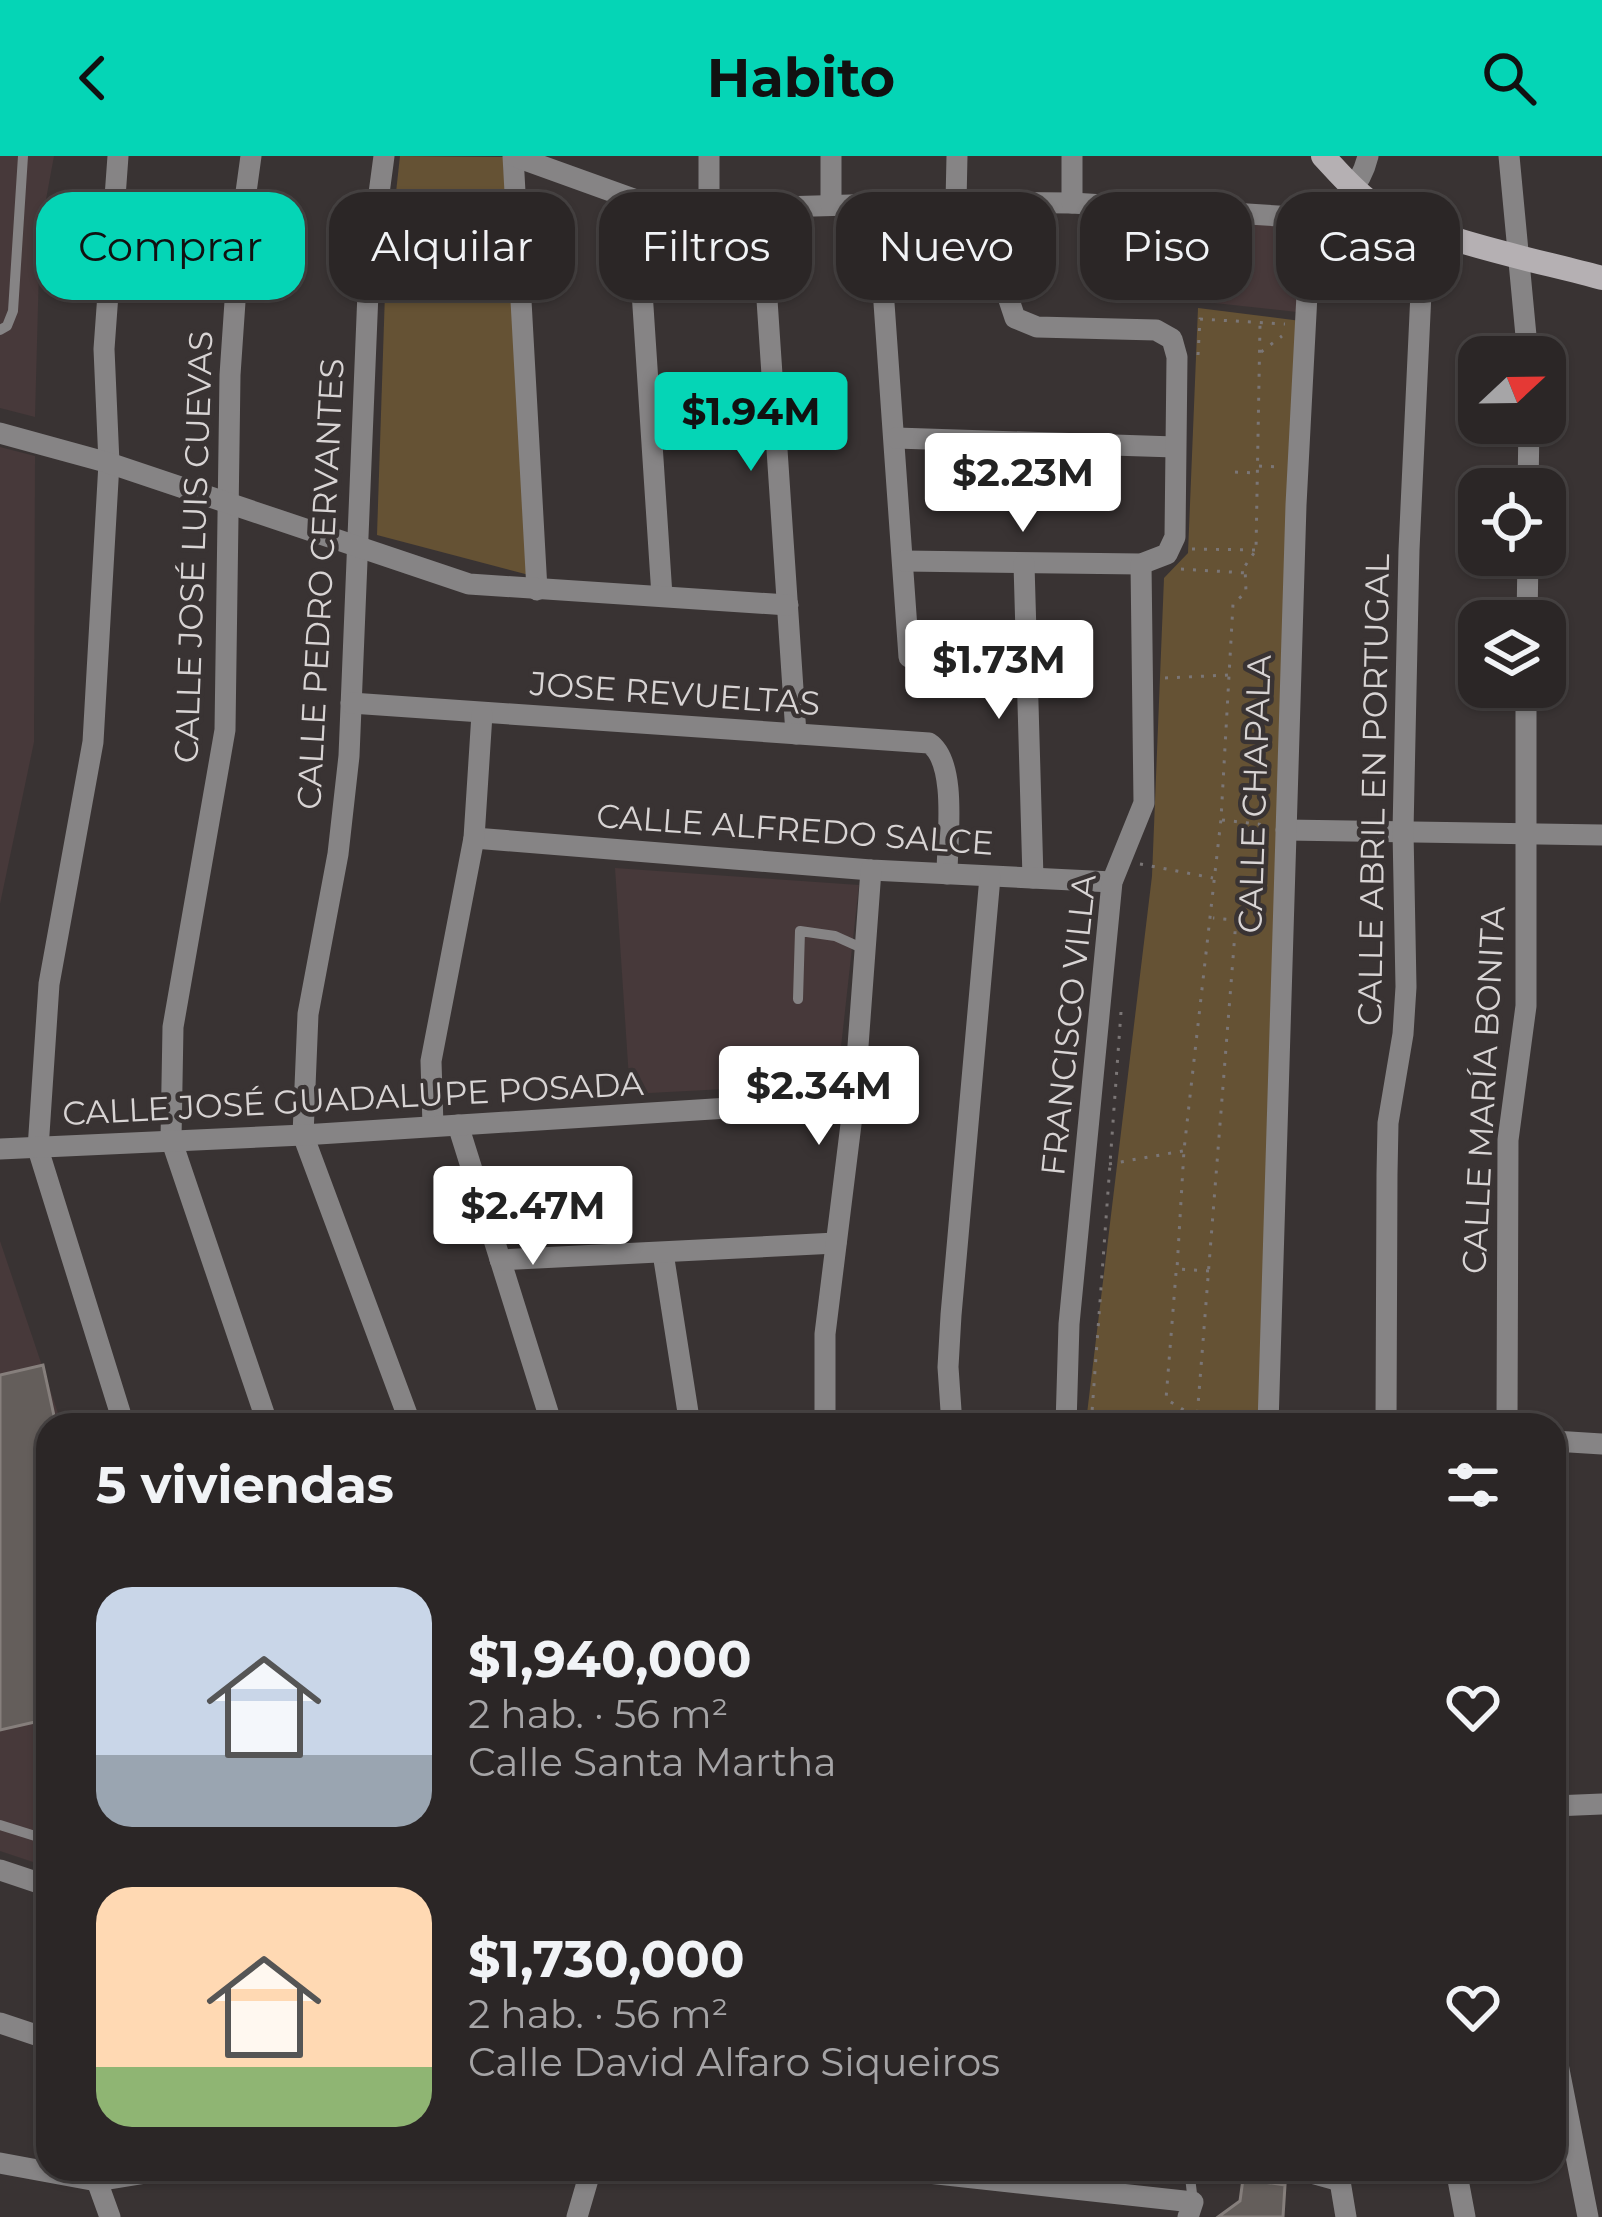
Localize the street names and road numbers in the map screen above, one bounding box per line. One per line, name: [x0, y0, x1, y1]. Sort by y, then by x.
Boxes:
street label: CALLE JOSÉ LUIS CUEVAS: [165, 330, 221, 764]
street label: CALLE PEDRO CERVANTES: [288, 357, 352, 811]
street label: CALLE ABRIL EN PORTUGAL: [1349, 553, 1397, 1026]
street label: CALLE CHAPALA: [1229, 654, 1279, 934]
street label: JOSE REVUELTAS: [528, 663, 821, 723]
street label: CALLE ALFREDO SALCE: [595, 795, 995, 863]
street label: FRANCISCO VILLA: [1032, 872, 1104, 1178]
street label: CALLE MARÍA BONITA: [1453, 905, 1513, 1275]
street label: CALLE JOSÉ GUADALUPE POSADA: [61, 1063, 645, 1133]

